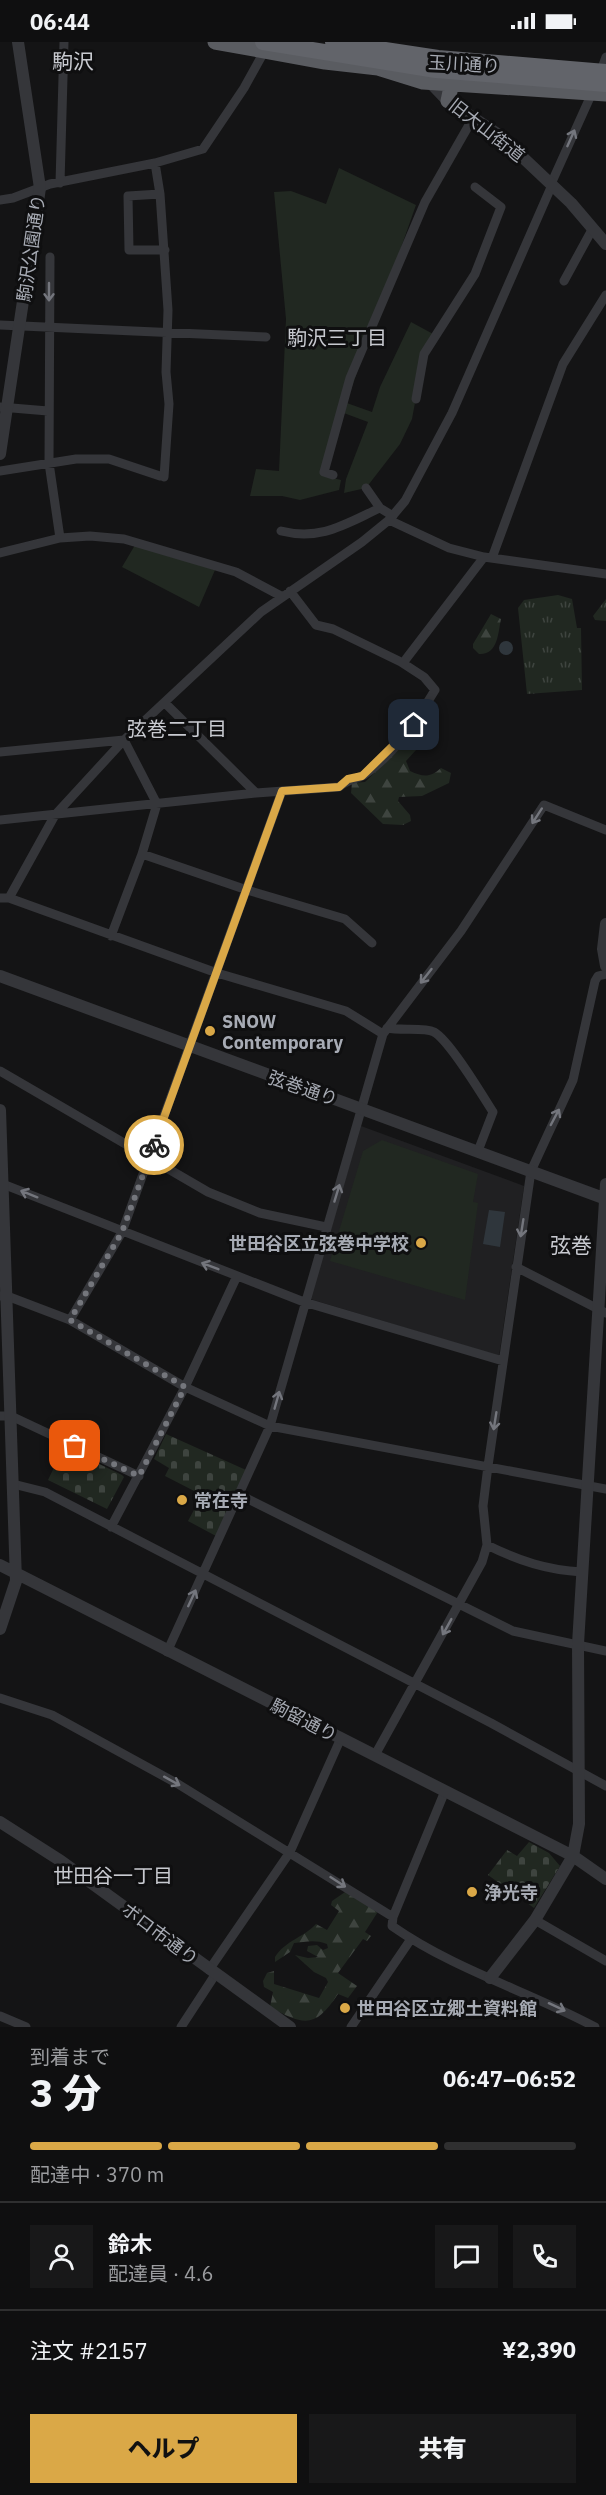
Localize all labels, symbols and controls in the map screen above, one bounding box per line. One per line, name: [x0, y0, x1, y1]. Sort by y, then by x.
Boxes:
text: 06:44: [30, 7, 90, 36]
district label: 駒沢: [52, 47, 94, 75]
street label: 玉川通り: [427, 51, 501, 77]
street label: 旧大山街道: [444, 93, 530, 167]
one-way arrow: [566, 129, 577, 148]
street label: 駒沢公園通り: [12, 193, 50, 303]
one-way arrow: [43, 281, 55, 301]
district label: 駒沢三丁目: [287, 324, 387, 351]
pin: [388, 699, 439, 750]
icon: home: [397, 708, 430, 741]
district label: 弦巻二丁目: [127, 715, 227, 742]
one-way arrow: [531, 807, 544, 824]
one-way arrow: [420, 968, 433, 984]
place label: SNOW Contemporary: [222, 1010, 343, 1054]
marker: SNOW Contemporary: [203, 1024, 217, 1038]
street label: 弦巻通り: [265, 1065, 341, 1111]
one-way arrow: [550, 1109, 561, 1127]
courier: [124, 1115, 184, 1175]
icon: bike: [138, 1129, 171, 1162]
one-way arrow: [332, 1184, 343, 1203]
one-way arrow: [20, 1188, 39, 1199]
one-way arrow: [517, 1218, 528, 1238]
district label: 弦巻: [550, 1231, 592, 1259]
place label: 世田谷区立弦巻中学校: [229, 1232, 409, 1255]
marker: 世田谷区立弦巻中学校: [414, 1236, 428, 1250]
one-way arrow: [202, 1260, 220, 1271]
one-way arrow: [272, 1391, 283, 1410]
one-way arrow: [489, 1411, 500, 1431]
pin: [49, 1420, 100, 1471]
icon: bag: [58, 1429, 91, 1462]
place label: 常在寺: [194, 1489, 248, 1512]
marker: 常在寺: [175, 1493, 189, 1507]
one-way arrow: [186, 1590, 198, 1608]
one-way arrow: [441, 1618, 453, 1635]
street label: 駒留通り: [267, 1693, 341, 1747]
one-way arrow: [163, 1775, 180, 1787]
district label: 世田谷一丁目: [53, 1862, 173, 1889]
one-way arrow: [329, 1877, 346, 1889]
place label: 浄光寺: [484, 1881, 538, 1904]
marker: 浄光寺: [465, 1885, 479, 1899]
street label: ボロ市通り: [117, 1898, 203, 1970]
place label: 世田谷区立郷土資料館: [357, 1997, 537, 2020]
marker: 世田谷区立郷土資料館: [338, 2001, 352, 2015]
one-way arrow: [547, 2002, 565, 2014]
text: 到着まで: [30, 2043, 110, 2070]
text: 06:47–06:52: [443, 2064, 576, 2093]
text: 3 分: [30, 2067, 102, 2118]
text: 配達中 · 370 m: [30, 2161, 164, 2188]
button: person: [30, 2225, 93, 2288]
button: chat: [435, 2225, 498, 2288]
button: phone: [513, 2225, 576, 2288]
text: 鈴木: [108, 2229, 152, 2258]
text: 配達員 · 4.6: [108, 2260, 213, 2287]
text: ¥2,390: [502, 2335, 576, 2364]
text: 注文 #2157: [30, 2336, 148, 2365]
button: ヘルプ: [30, 2414, 297, 2483]
button: 共有: [309, 2414, 576, 2483]

